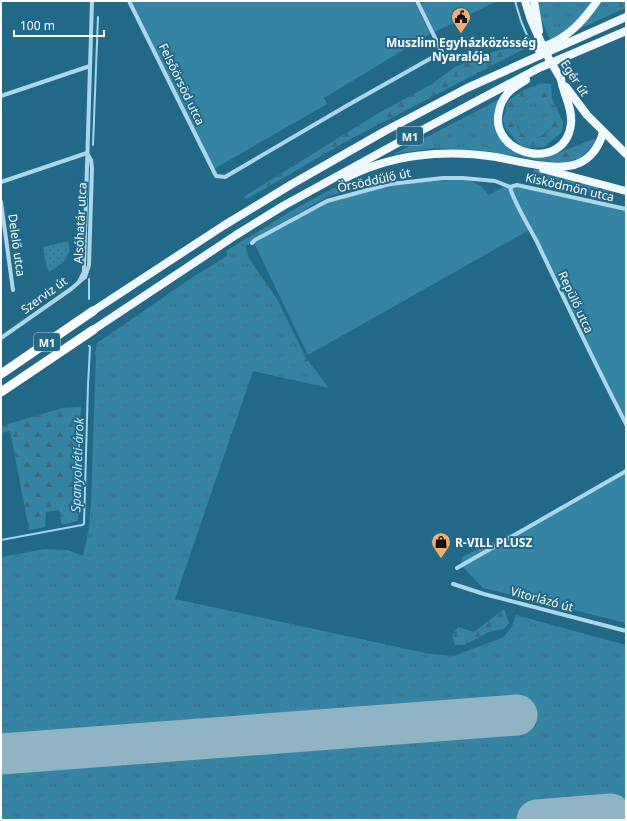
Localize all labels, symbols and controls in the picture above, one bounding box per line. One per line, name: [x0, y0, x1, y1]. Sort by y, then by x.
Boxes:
public building icon: Muszlim Egyházközösség Nyaralója: [450, 6, 472, 34]
scale bar: [14, 12, 104, 38]
text: 100 m: [20, 17, 55, 34]
place label: Muszlim Egyházközösség Nyaralója: [386, 34, 536, 65]
street label: Felsőörsöd utca: [155, 40, 209, 128]
street label: Egér út: [557, 56, 594, 100]
road number: M1: [397, 127, 423, 145]
street label: Örsöddűlő út: [336, 164, 413, 196]
street label: Kisködmön utca: [524, 169, 616, 205]
street label: Alsóhatár utca: [69, 182, 91, 264]
street label: Delelő utca: [4, 213, 30, 277]
street label: Repülő utca: [554, 268, 598, 336]
street label: Szerviz út: [17, 272, 71, 318]
road number: M1: [34, 333, 60, 351]
water label: Spanyolréti-árok: [66, 417, 88, 513]
shop icon: R-VILL PLUSZ: [430, 531, 452, 559]
place label: R-VILL PLUSZ: [455, 534, 532, 551]
street label: Vitorlázó út: [509, 582, 576, 616]

